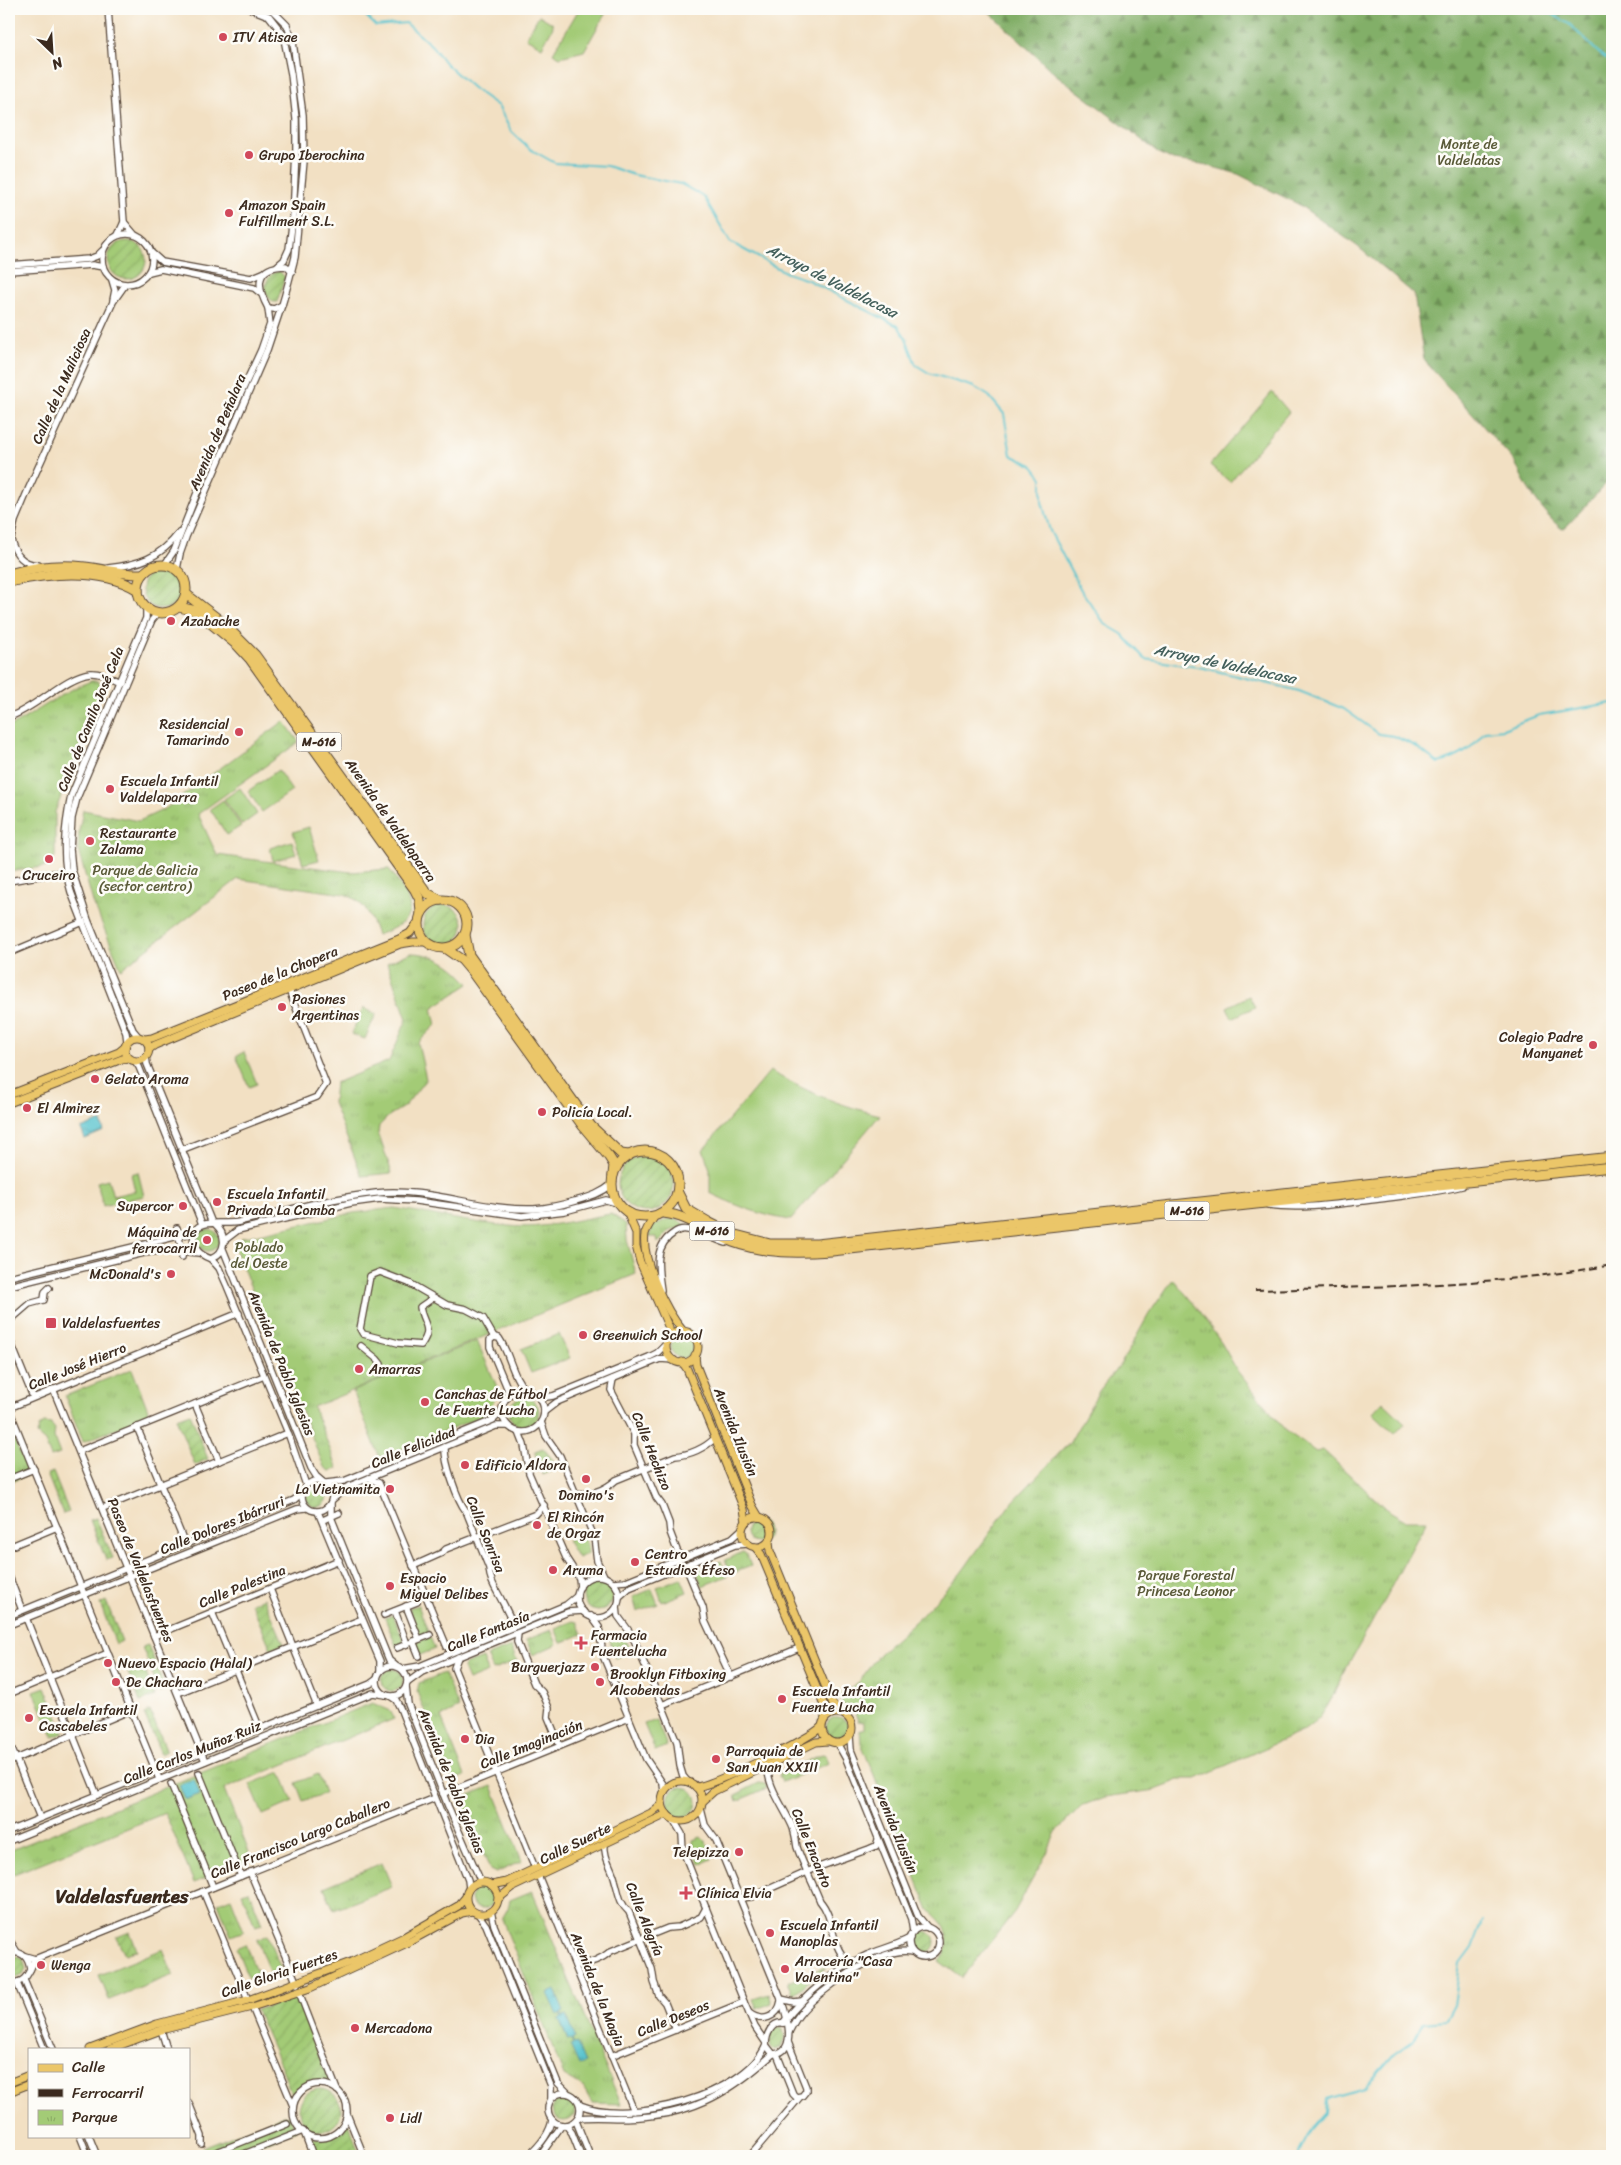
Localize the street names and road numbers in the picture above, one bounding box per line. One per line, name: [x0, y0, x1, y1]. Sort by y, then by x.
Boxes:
street label: Calle de la Maliciosa: [25, 324, 98, 448]
street label: Avenida de Peñalara: [181, 369, 254, 495]
street label: Calle de Camilo José Cela: [50, 643, 131, 795]
road number: M-616: [296, 732, 342, 752]
street label: Avenida de Valdelaparra: [338, 752, 443, 888]
street label: Paseo de la Chopera: [218, 938, 343, 1008]
road number: M-616: [1164, 1202, 1210, 1220]
road number: M-616: [690, 1222, 734, 1240]
street label: Avenida de Pablo Iglesias: [241, 1286, 322, 1440]
street label: Calle José Hierro: [24, 1335, 130, 1398]
street label: Avenida Ilusión: [706, 1383, 765, 1481]
street label: Calle Hechizo: [624, 1408, 679, 1494]
street label: Calle Felicidad: [367, 1419, 461, 1476]
street label: Calle Dolores Ibárruri: [156, 1489, 289, 1562]
street label: Calle Sonrisa: [459, 1492, 513, 1577]
street label: Paseo de Valdelasfuentes: [100, 1494, 181, 1647]
street label: Calle Palestina: [195, 1558, 290, 1615]
street label: Calle Fantasía: [443, 1603, 534, 1659]
street label: Avenida de Pablo Iglesias: [411, 1704, 492, 1858]
street label: Calle Imaginación: [476, 1712, 587, 1776]
street label: Calle Carlos Muñoz Ruiz: [119, 1713, 266, 1792]
street label: Avenida Ilusión: [866, 1780, 925, 1878]
street label: Calle Francisco Largo Caballero: [206, 1791, 394, 1886]
street label: Calle Encanto: [784, 1804, 839, 1892]
street label: Calle Suerte: [535, 1815, 615, 1872]
street label: Calle Alegría: [618, 1878, 671, 1960]
street label: Avenida de la Magia: [563, 1927, 632, 2051]
street label: Calle Gloria Fuertes: [218, 1942, 341, 2005]
street label: Calle Deseos: [633, 1992, 714, 2044]

